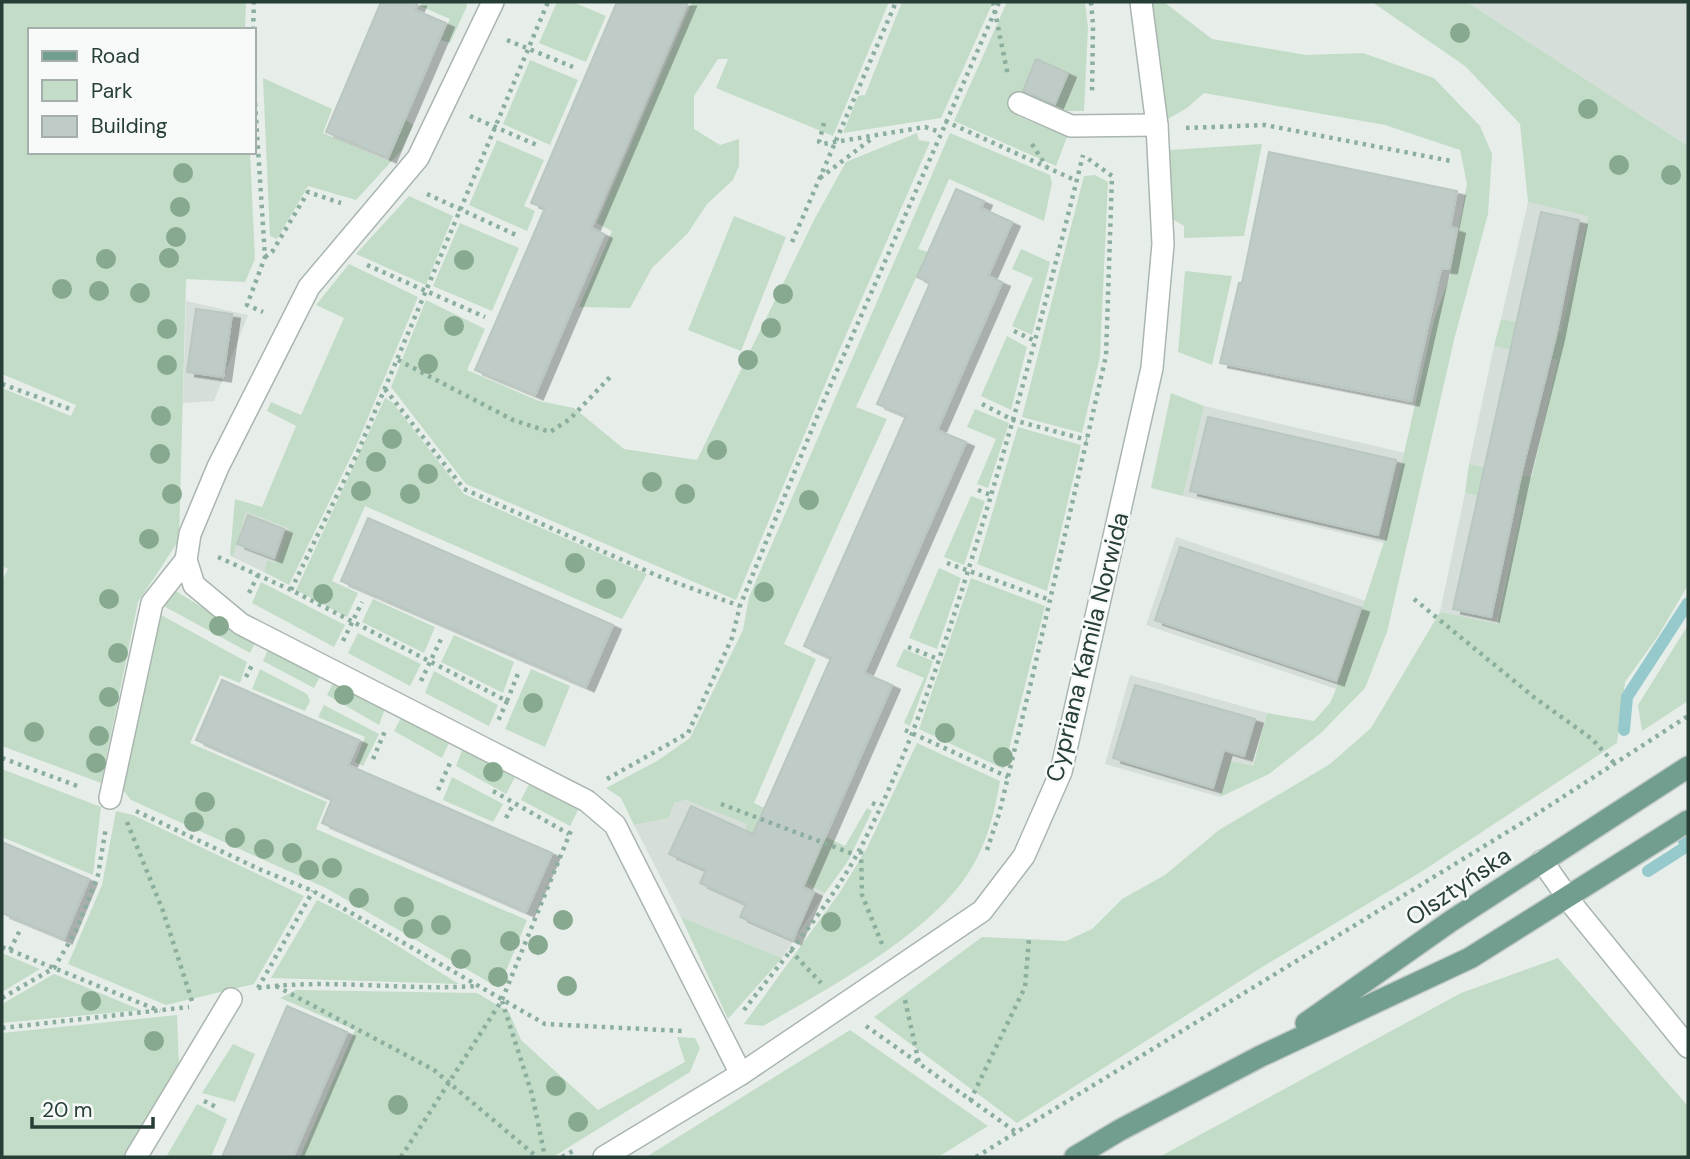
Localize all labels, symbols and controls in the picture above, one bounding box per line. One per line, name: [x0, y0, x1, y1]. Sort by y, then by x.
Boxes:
legend: [28, 28, 256, 154]
text: Road: [91, 42, 140, 70]
text: Park: [91, 77, 133, 105]
text: Building: [91, 112, 168, 140]
street label: Cypriana Kamila Norwida: [1038, 509, 1136, 785]
street label: Olsztyńska: [1399, 839, 1517, 933]
scale bar: [32, 1086, 152, 1130]
text: 20 m: [42, 1096, 93, 1124]

